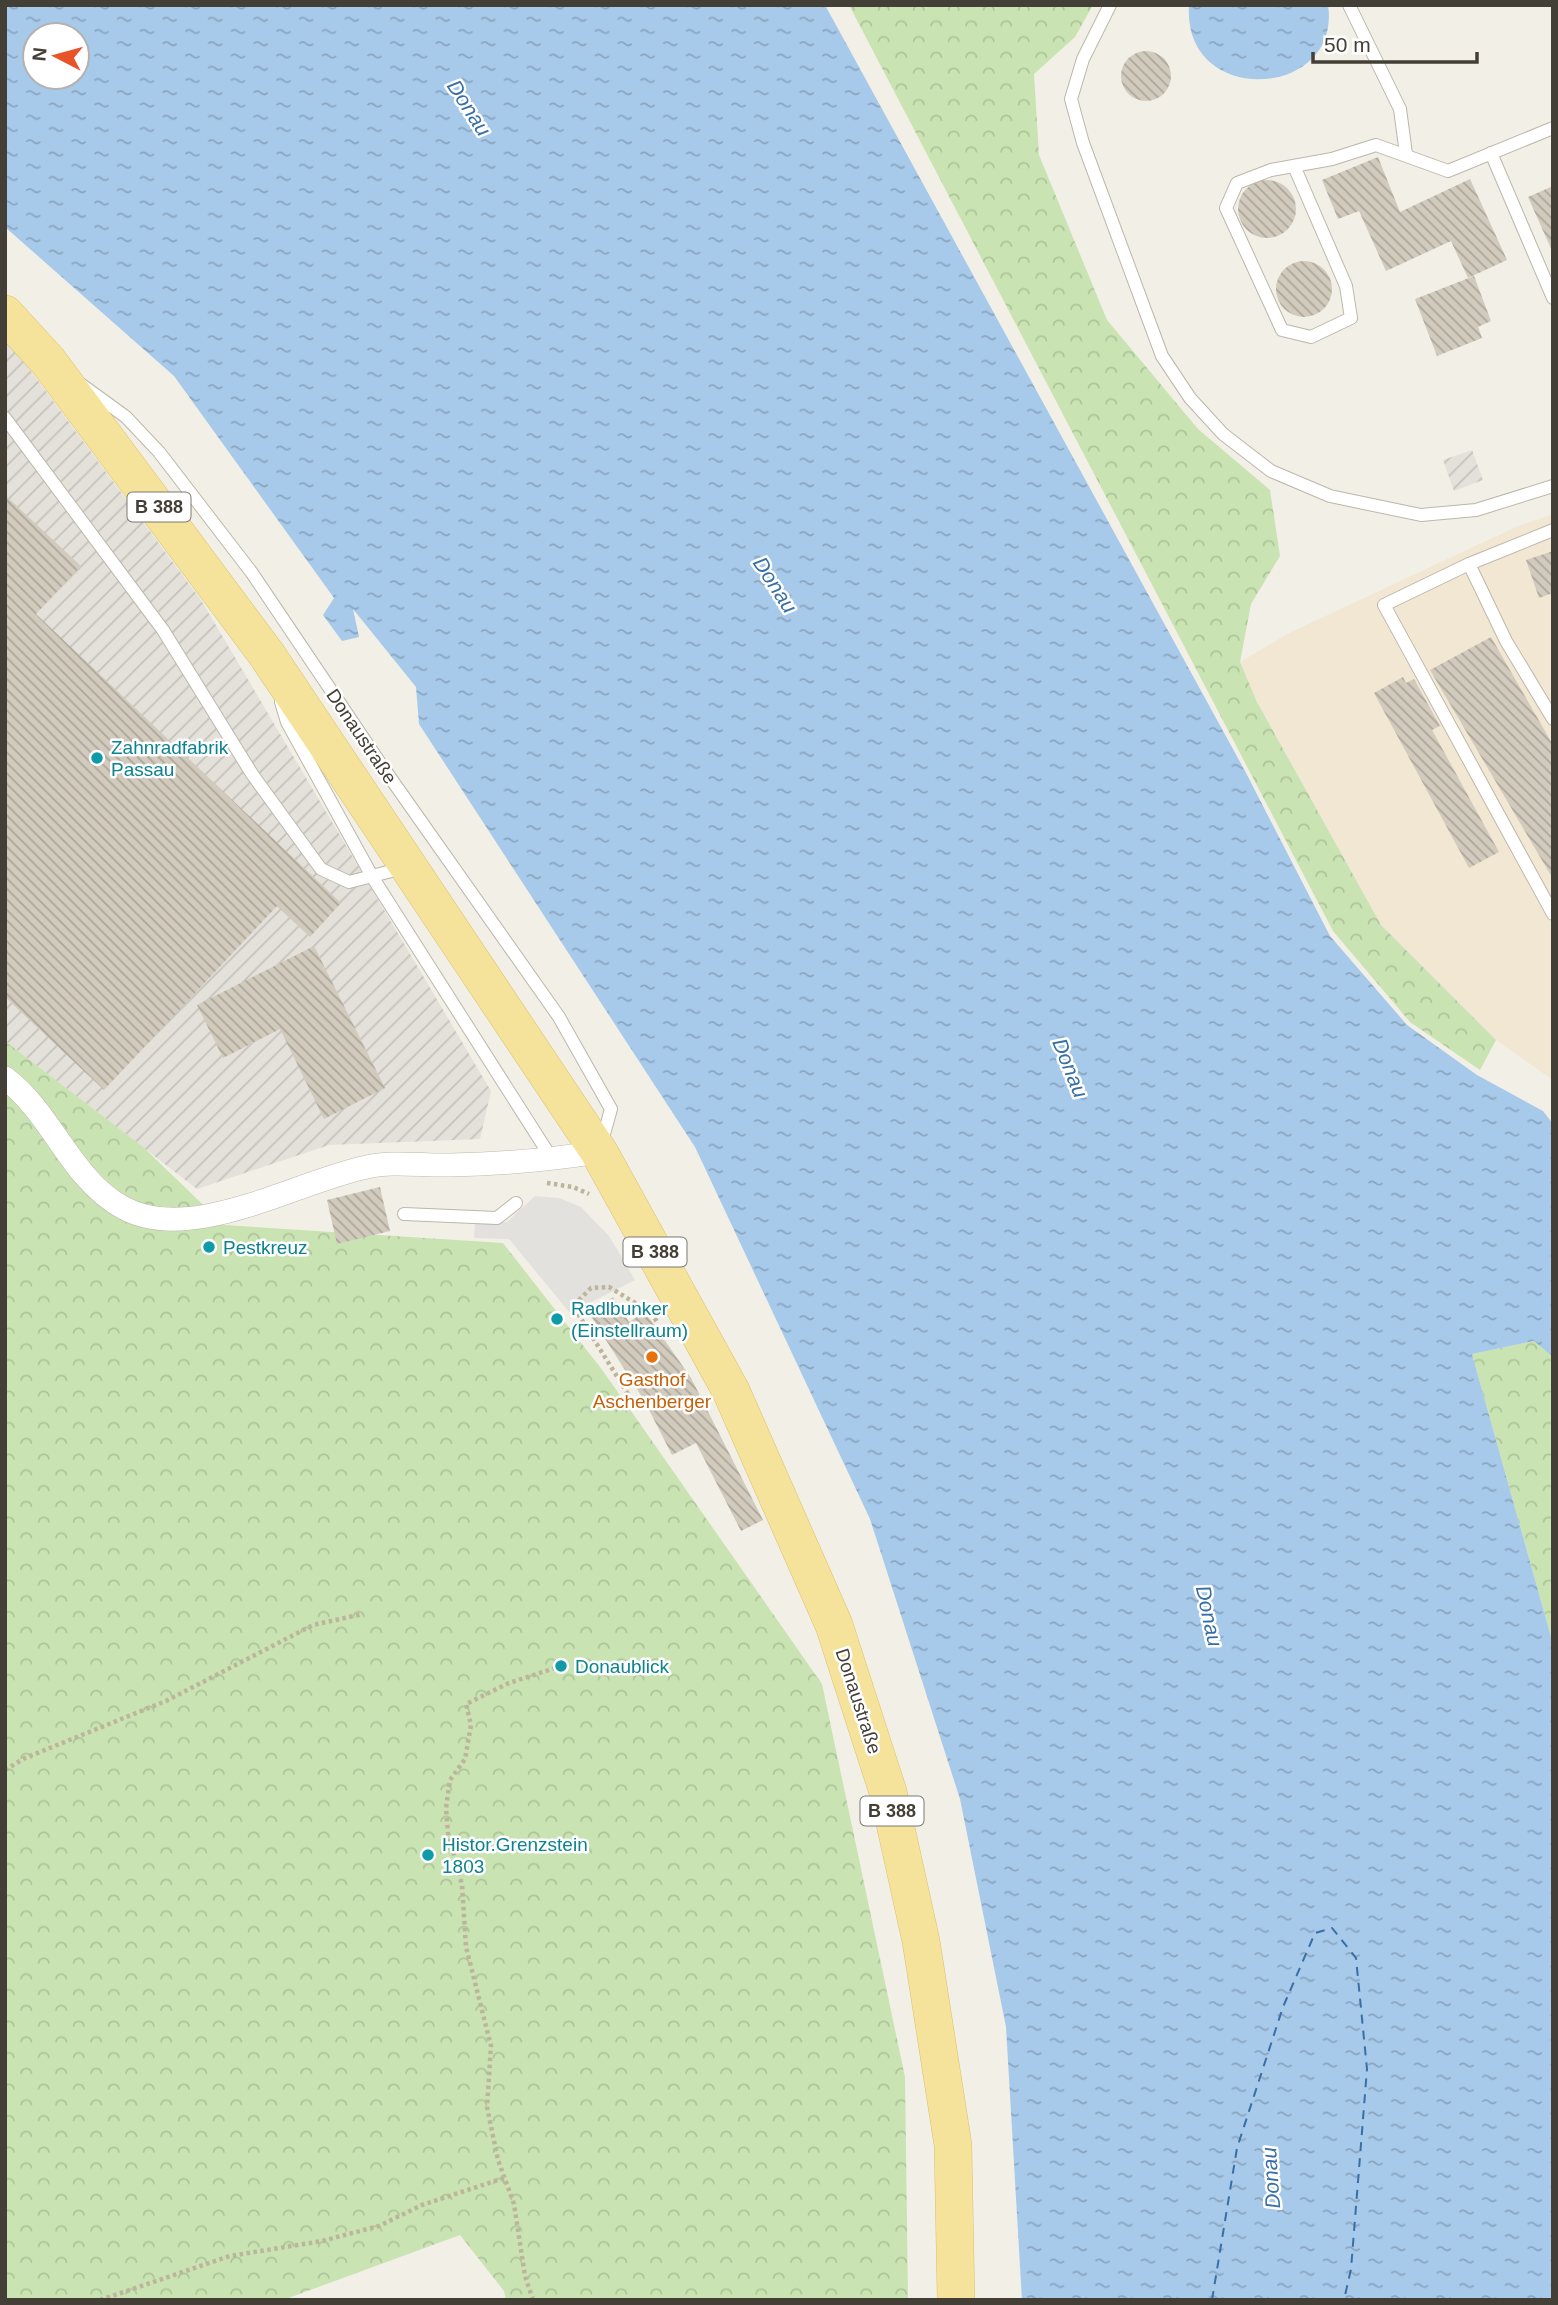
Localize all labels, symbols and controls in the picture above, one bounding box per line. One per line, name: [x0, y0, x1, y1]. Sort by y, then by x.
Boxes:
north arrow: [21, 21, 91, 91]
scale bar: [1313, 21, 1478, 65]
text: 50 m: [1324, 33, 1371, 56]
text: N: [28, 46, 51, 62]
water label: Donau: [443, 76, 496, 140]
road number: B 388: [128, 492, 190, 522]
water label: Donau: [749, 553, 802, 617]
street label: Donaustraße: [322, 685, 401, 788]
place label: Zahnradfabrik Passau: [111, 737, 229, 780]
marker: Zahnradfabrik Passau: [89, 750, 105, 766]
water label: Donau: [1048, 1035, 1093, 1101]
place label: Pestkreuz: [223, 1237, 307, 1258]
road number: B 388: [624, 1238, 686, 1266]
marker: Pestkreuz: [201, 1239, 217, 1255]
place label: Radlbunker (Einstellraum): [571, 1298, 688, 1341]
marker: Radlbunker (Einstellraum): [549, 1311, 565, 1327]
marker: Gasthof Aschenberger: [644, 1349, 660, 1365]
place label: Gasthof Aschenberger: [593, 1369, 712, 1412]
water label: Donau: [1192, 1583, 1227, 1649]
street label: Donaustraße: [832, 1646, 885, 1757]
place label: Donaublick: [575, 1656, 669, 1677]
marker: Donaublick: [553, 1658, 569, 1674]
road number: B 388: [860, 1797, 924, 1826]
place label: Histor.Grenzstein 1803: [442, 1834, 588, 1877]
marker: Histor.Grenzstein 1803: [420, 1847, 436, 1863]
water label: Donau: [1257, 2146, 1284, 2210]

